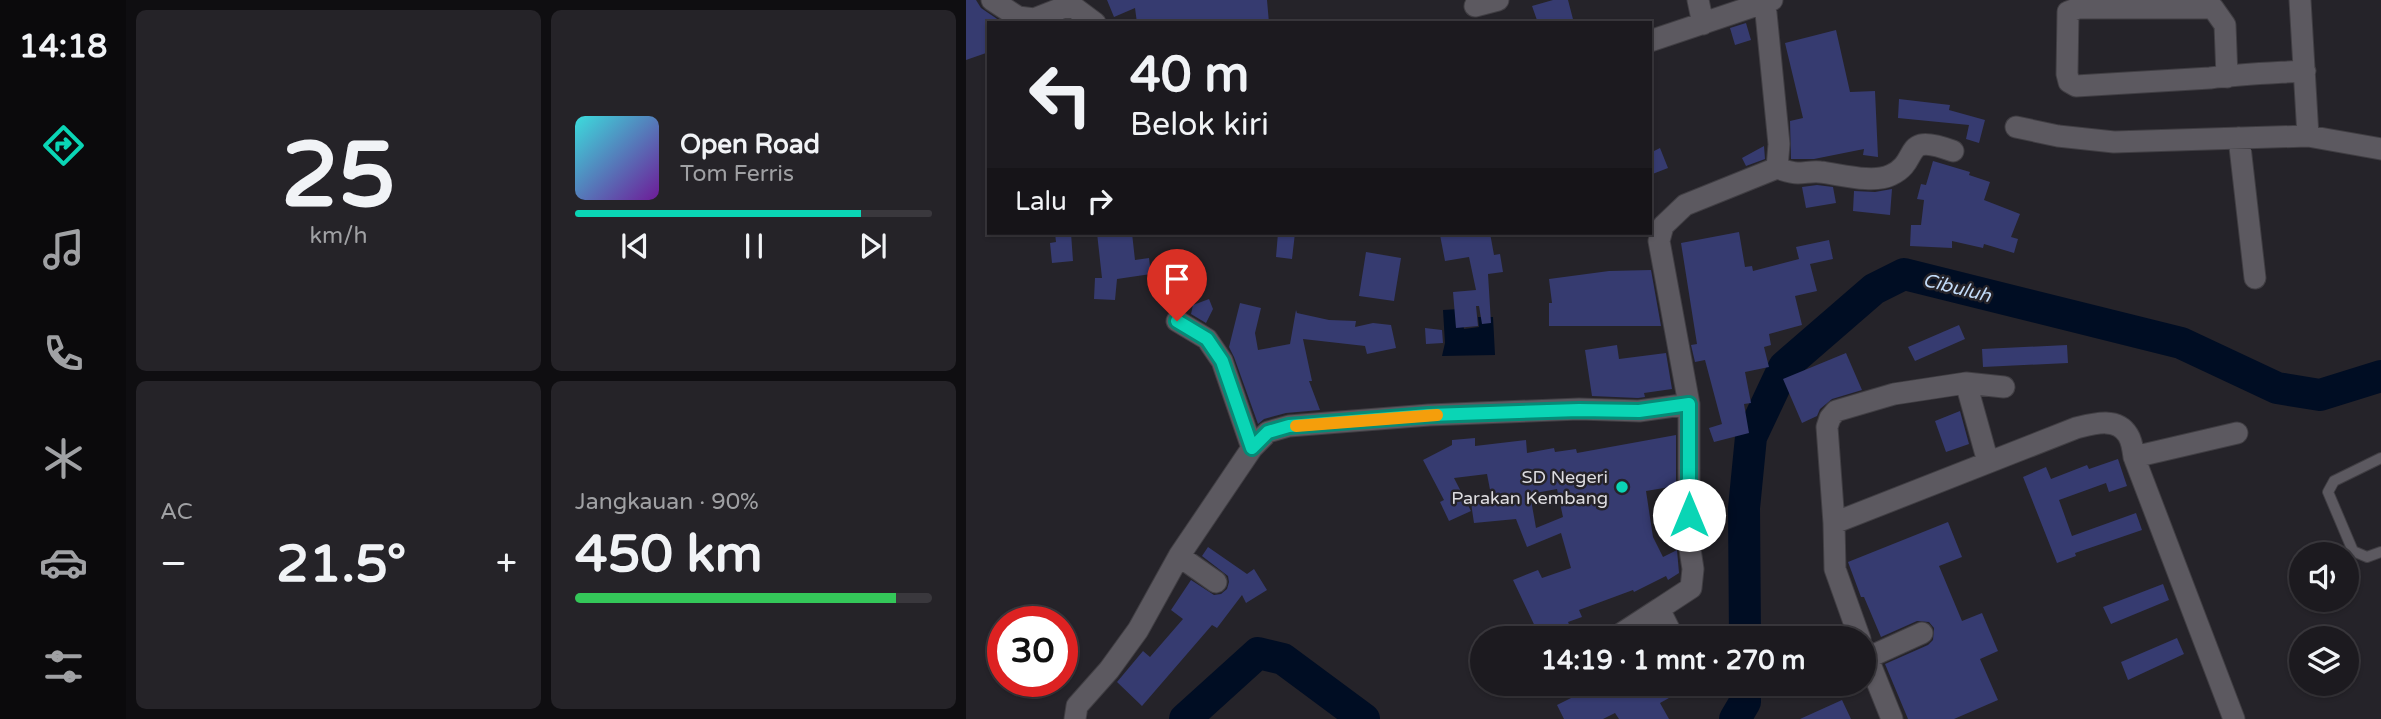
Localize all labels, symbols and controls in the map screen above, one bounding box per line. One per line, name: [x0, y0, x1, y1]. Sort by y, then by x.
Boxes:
text: 14:18: [19, 28, 107, 66]
text: 40 m: [1130, 46, 1249, 105]
icon: left: [1015, 49, 1106, 140]
text: Belok kiri: [1130, 106, 1269, 144]
icon: directions: [39, 121, 88, 170]
text: 25: [281, 121, 396, 231]
text: Open Road: [680, 129, 820, 160]
text: Tom Ferris: [680, 160, 794, 188]
icon: right: [1081, 182, 1119, 220]
text: Lalu: [1015, 186, 1067, 217]
text: km/h: [310, 222, 367, 250]
icon: music: [39, 225, 88, 274]
icon: previous: [616, 227, 654, 265]
icon: pause: [735, 227, 773, 265]
icon: next: [854, 227, 892, 265]
pin: [1147, 249, 1207, 321]
icon: arrive: [1158, 260, 1196, 298]
water label: Cibuluh: [1920, 269, 1993, 307]
icon: phone: [39, 329, 88, 378]
icon: climate: [39, 434, 88, 483]
place label: SD Negeri Parakan Kembang: [1451, 466, 1608, 509]
position arrow: [1652, 478, 1726, 552]
marker: SD Negeri Parakan Kembang: [1614, 479, 1630, 495]
text: Jangkauan · 90%: [575, 488, 759, 516]
text: AC: [160, 498, 193, 526]
text: 450 km: [575, 523, 763, 586]
text: 21.5°: [276, 533, 406, 596]
icon: car: [39, 538, 88, 587]
text: −: [160, 541, 187, 587]
text: +: [496, 541, 517, 587]
map controls: [2289, 542, 2359, 696]
button: sound: [2289, 542, 2359, 612]
speed limit sign: 30: [987, 606, 1078, 697]
button: layers: [2289, 626, 2359, 696]
icon: filters: [39, 642, 88, 691]
text: 14:19 · 1 mnt · 270 m: [1541, 645, 1805, 676]

